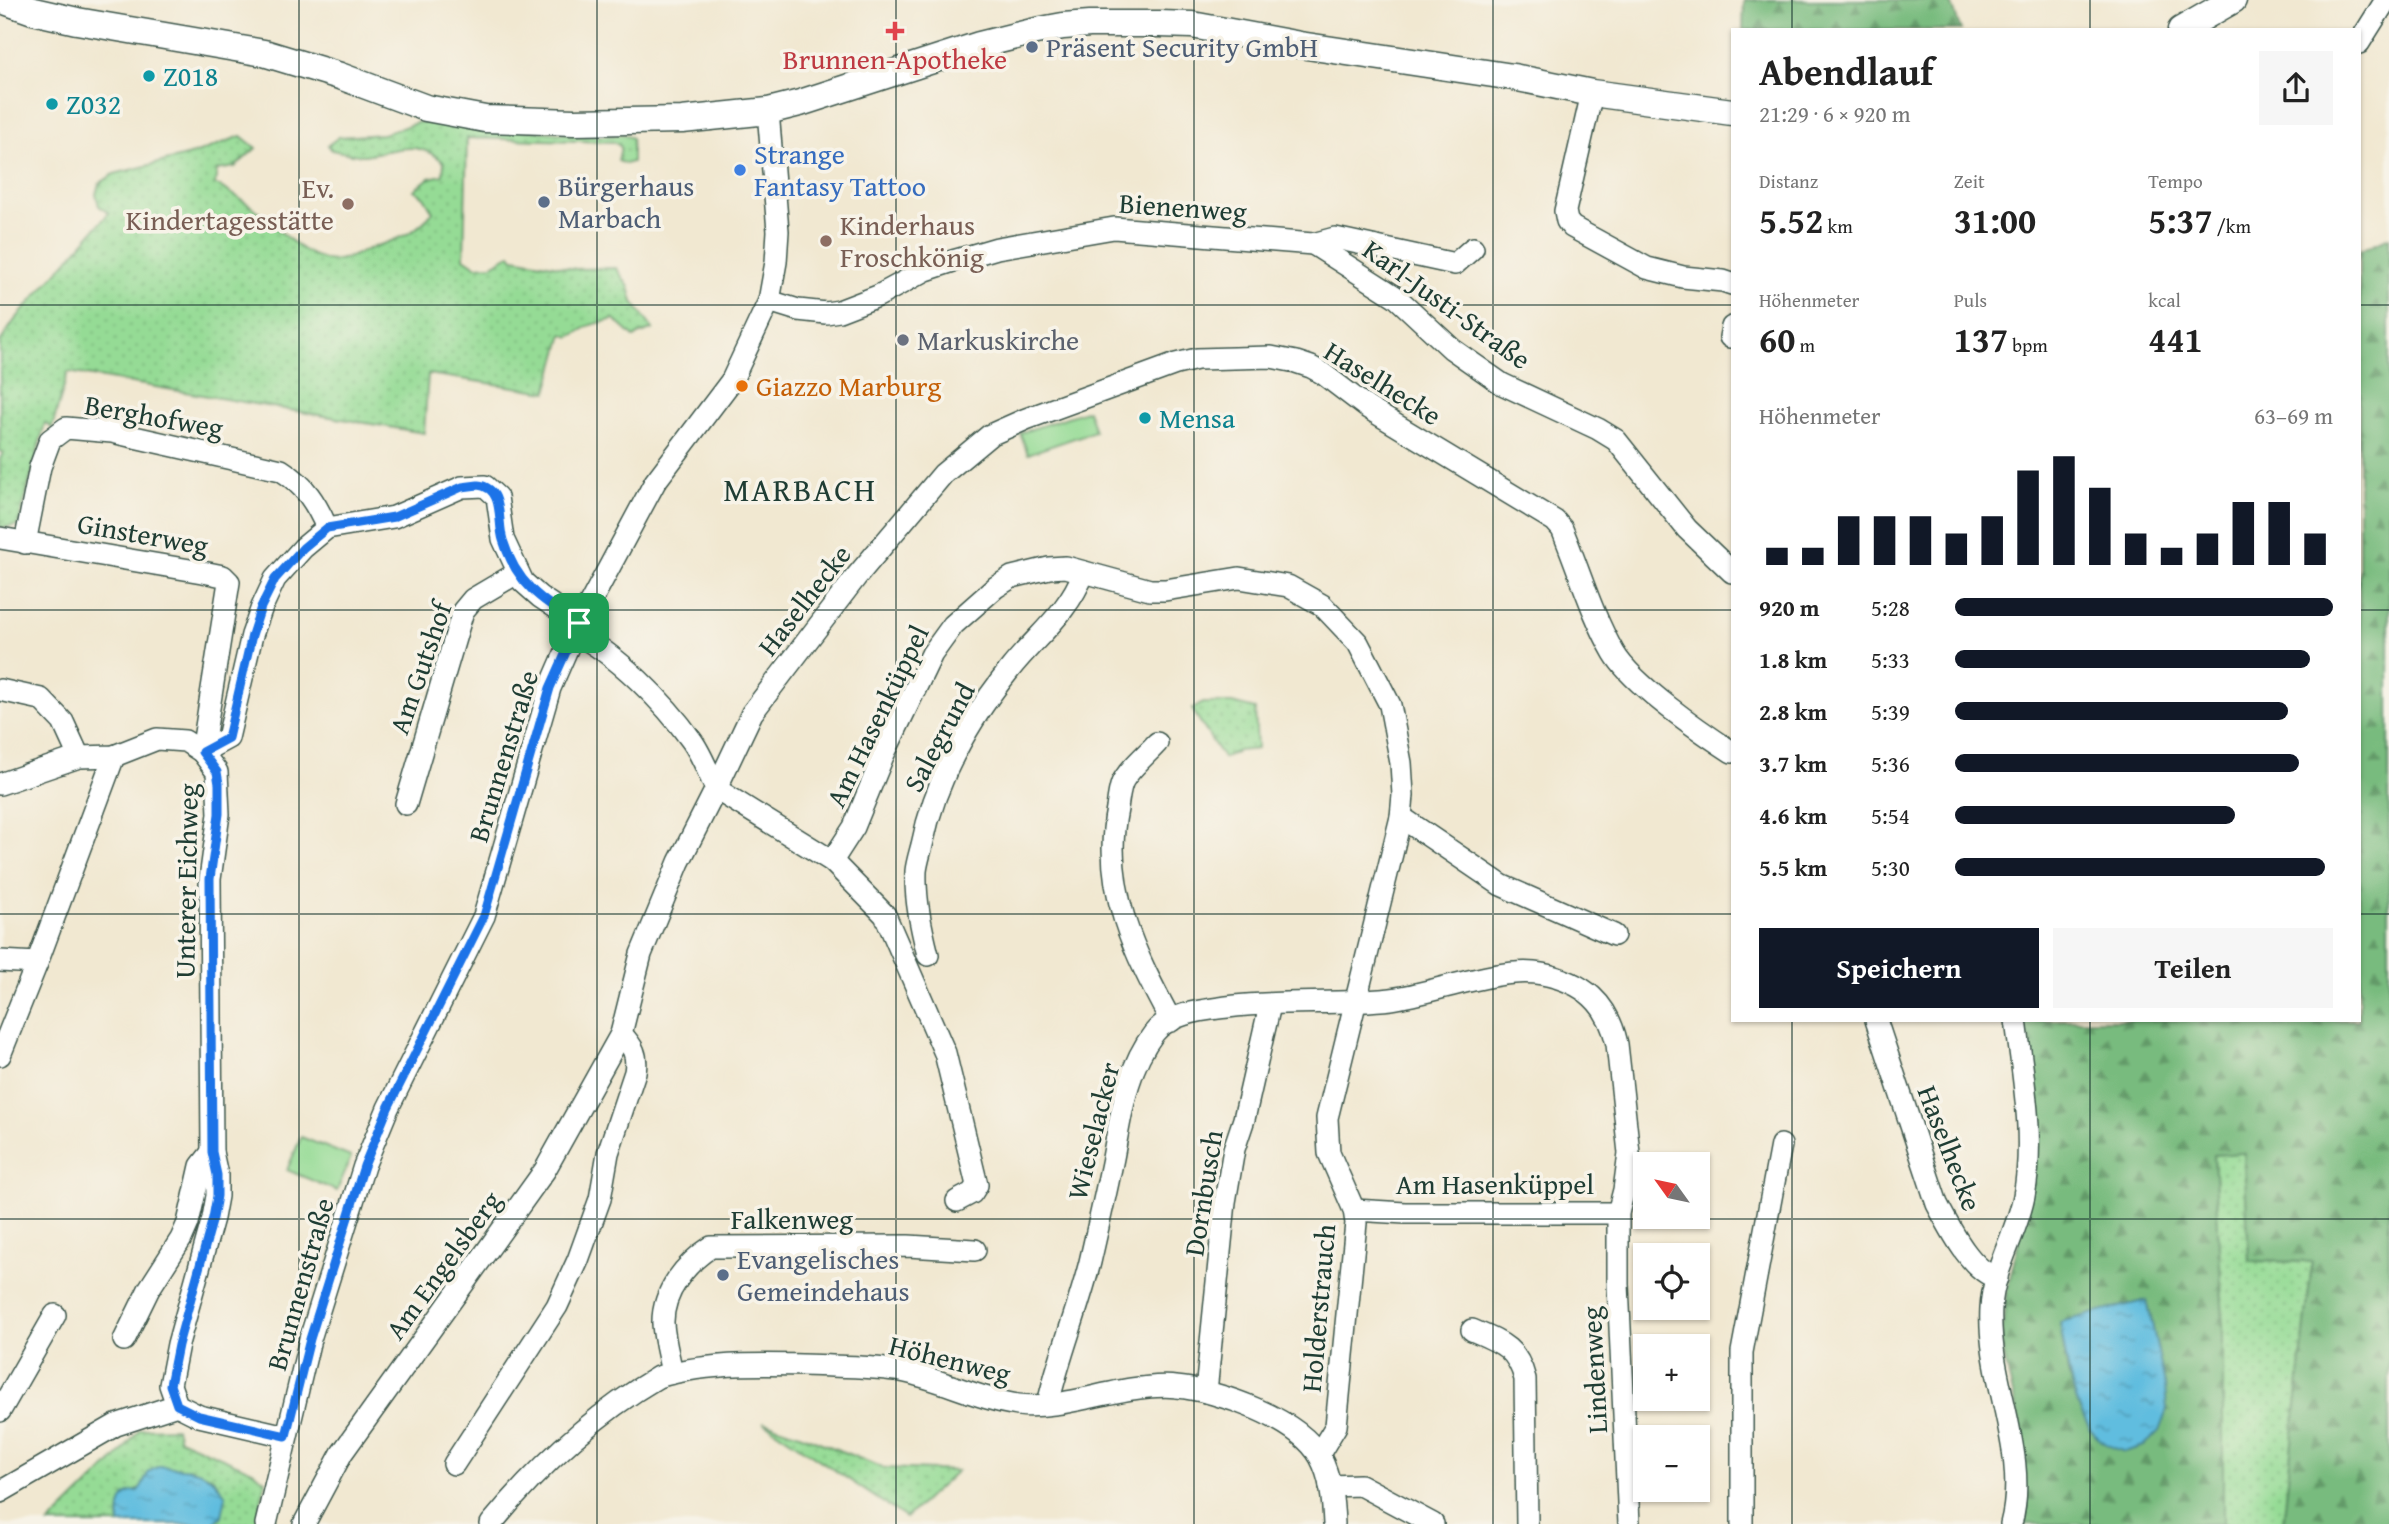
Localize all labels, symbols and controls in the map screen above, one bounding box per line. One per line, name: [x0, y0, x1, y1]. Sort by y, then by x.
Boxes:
marker: Brunnen-Apotheke: [887, 23, 903, 39]
place label: Präsent Security GmbH: [1046, 26, 1318, 67]
place label: Brunnen-Apotheke: [783, 38, 1007, 79]
marker: Präsent Security GmbH: [1024, 39, 1040, 55]
text: Abendlauf: [1759, 43, 1933, 99]
button: share: [2259, 51, 2333, 125]
place label: Z018: [163, 55, 218, 96]
marker: Z018: [141, 68, 157, 84]
place label: Z032: [66, 83, 121, 124]
marker: Z032: [44, 96, 60, 112]
text: 21:29 · 6 × 920 m: [1759, 97, 1911, 130]
place label: Strange Fantasy Tattoo: [754, 133, 926, 206]
marker: Strange Fantasy Tattoo: [732, 162, 748, 178]
place label: Bürgerhaus Marbach: [558, 165, 694, 238]
place label: Ev. Kindertagesstätte: [126, 167, 334, 240]
text: Distanz: [1759, 167, 1818, 195]
text: Zeit: [1954, 167, 1985, 195]
text: Tempo: [2148, 167, 2203, 195]
street label: Bienenweg: [1118, 182, 1248, 231]
marker: Bürgerhaus Marbach: [536, 194, 552, 210]
text: 5.52: [1759, 195, 1823, 246]
text: 31:00: [1954, 195, 2036, 246]
text: 5:37: [2148, 195, 2213, 246]
marker: Ev. Kindertagesstätte: [340, 196, 356, 212]
place label: Kinderhaus Froschkönig: [840, 204, 984, 277]
text: km: [1823, 212, 1853, 240]
text: /km: [2213, 212, 2251, 240]
street label: Karl-Justi-Straße: [1355, 229, 1540, 379]
marker: Kinderhaus Froschkönig: [818, 233, 834, 249]
text: Höhenmeter: [1759, 286, 1859, 314]
text: Puls: [1954, 286, 1987, 314]
text: kcal: [2148, 286, 2181, 314]
text: 60: [1759, 314, 1795, 365]
text: 137: [1954, 314, 2008, 365]
text: 441: [2148, 314, 2203, 365]
place label: Markuskirche: [917, 319, 1079, 360]
street label: Haselhecke: [1317, 330, 1450, 435]
text: m: [1795, 331, 1815, 359]
text: bpm: [2008, 331, 2048, 359]
marker: Markuskirche: [895, 332, 911, 348]
place label: Giazzo Marburg: [756, 365, 941, 406]
marker: Giazzo Marburg: [734, 378, 750, 394]
street label: Berghofweg: [82, 383, 227, 448]
place label: Mensa: [1159, 397, 1236, 438]
text: Höhenmeter: [1759, 399, 1881, 432]
text: 63–69 m: [2254, 399, 2333, 432]
marker: Mensa: [1137, 410, 1153, 426]
district label: MARBACH: [723, 466, 877, 513]
street label: Ginsterweg: [74, 502, 212, 565]
street label: Haselhecke: [747, 535, 860, 664]
text: 920 m: [1759, 591, 1820, 624]
text: 5:28: [1871, 591, 1910, 624]
street label: Am Gutshof: [378, 593, 462, 740]
pin: [549, 593, 609, 653]
icon: arrive: [560, 604, 598, 642]
street label: Am Hasenküppel: [815, 618, 939, 814]
text: 1.8 km: [1759, 643, 1827, 676]
text: 5:33: [1871, 643, 1910, 676]
street label: Brunnenstraße: [457, 665, 548, 847]
street label: Salegrund: [892, 674, 985, 799]
text: 2.8 km: [1759, 695, 1827, 728]
text: 5:39: [1871, 695, 1910, 728]
text: 3.7 km: [1759, 747, 1827, 780]
text: 5:36: [1871, 747, 1910, 780]
street label: Unterer Eichweg: [163, 783, 208, 979]
text: 4.6 km: [1759, 799, 1827, 832]
text: 5:54: [1871, 799, 1910, 832]
text: 5.5 km: [1759, 851, 1827, 884]
text: 5:30: [1871, 851, 1910, 884]
button: Speichern: [1759, 928, 2039, 1008]
button: Teilen: [2053, 928, 2333, 1008]
street label: Wieselacker: [1056, 1057, 1130, 1204]
street label: Haselhecke: [1908, 1079, 1993, 1217]
street label: Dornbusch: [1172, 1127, 1233, 1259]
north arrow: [1633, 1152, 1710, 1228]
map controls: [1633, 1152, 1710, 1502]
street label: Am Hasenküppel: [1396, 1163, 1594, 1204]
street label: Am Engelsberg: [375, 1182, 511, 1348]
street label: Brunnenstraße: [255, 1193, 344, 1375]
street label: Falkenweg: [731, 1198, 853, 1239]
street label: Holderstrauch: [1290, 1222, 1345, 1394]
place label: Evangelisches Gemeindehaus: [737, 1238, 910, 1311]
button: locate: [1633, 1243, 1710, 1320]
marker: Evangelisches Gemeindehaus: [715, 1267, 731, 1283]
street label: Lindenweg: [1570, 1305, 1617, 1435]
street label: Höhenweg: [885, 1324, 1015, 1393]
button: +: [1633, 1334, 1710, 1411]
button: −: [1633, 1425, 1710, 1502]

